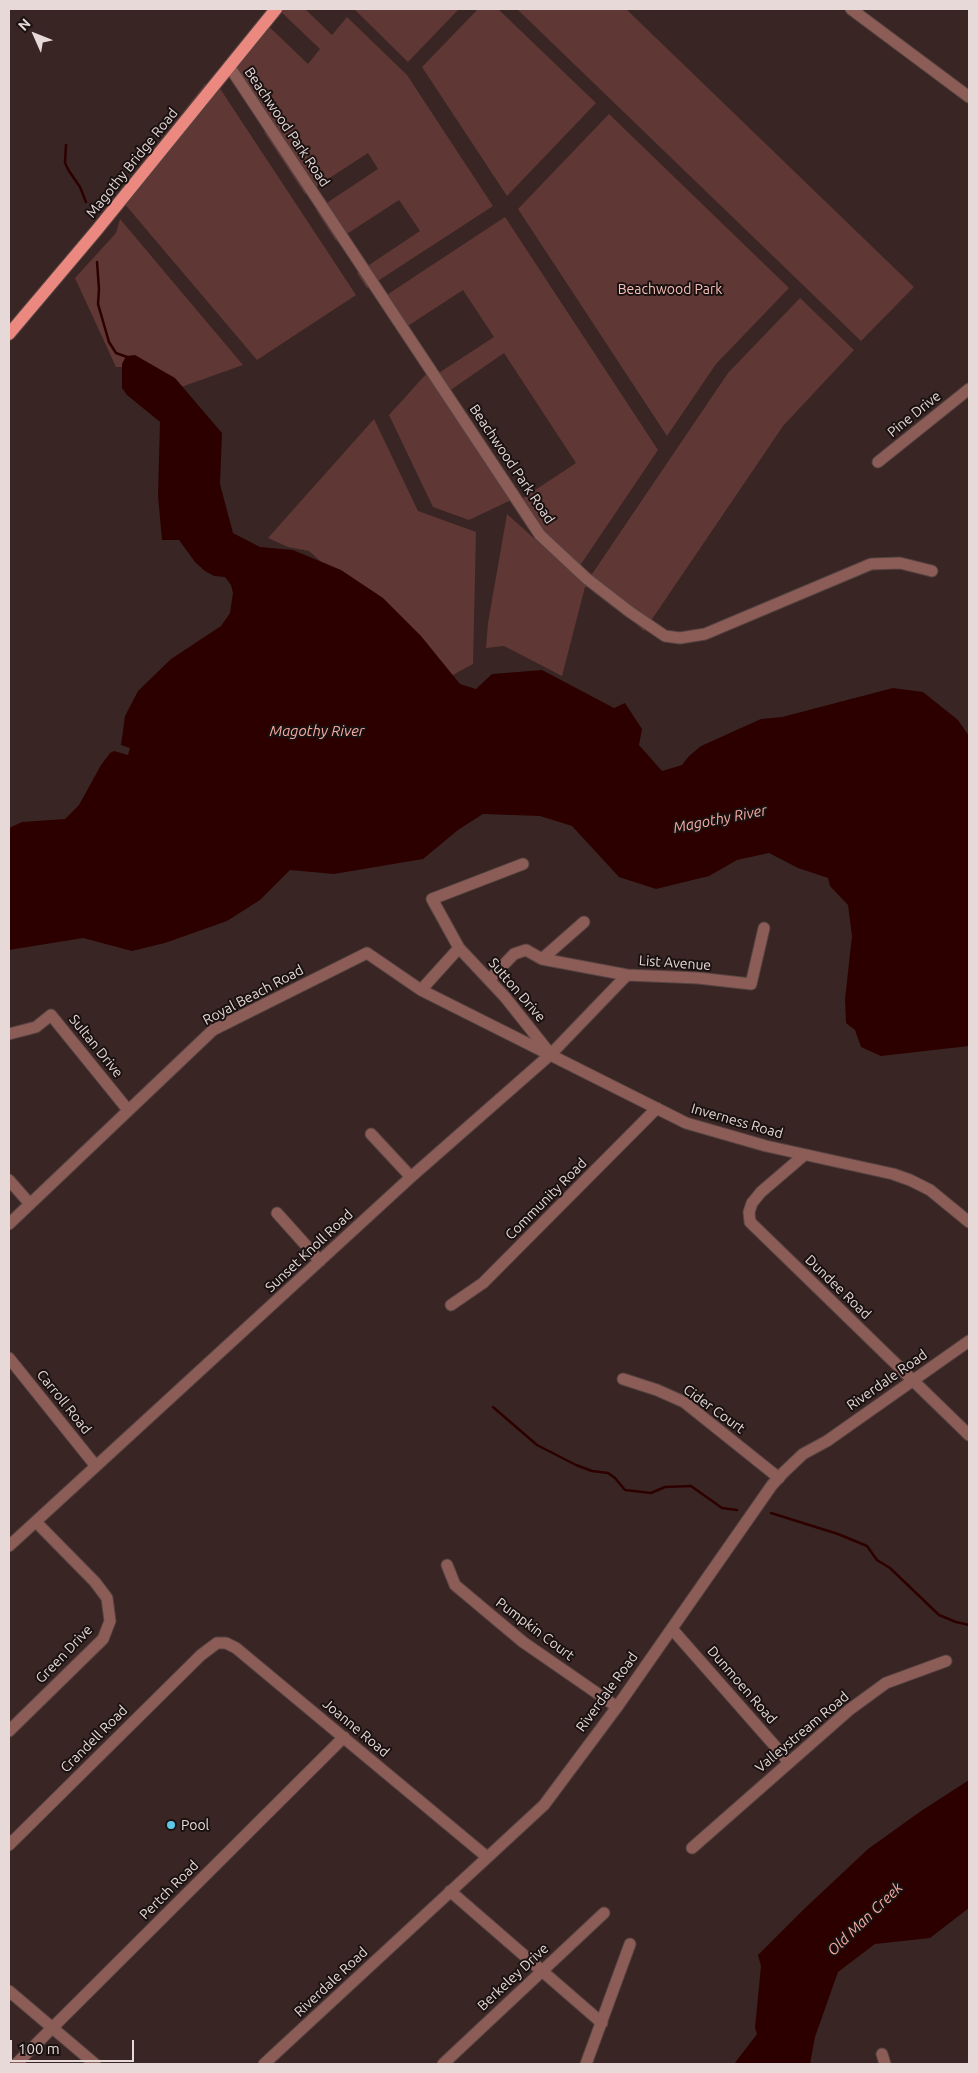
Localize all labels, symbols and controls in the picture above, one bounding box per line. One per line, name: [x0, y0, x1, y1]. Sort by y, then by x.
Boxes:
north arrow: [10, 10, 60, 60]
text: N: [15, 15, 34, 34]
street label: Beachwood Park Road: [241, 64, 333, 190]
street label: Magothy Bridge Road: [83, 105, 181, 221]
park label: Beachwood Park: [618, 281, 722, 297]
street label: Pine Drive: [884, 387, 944, 441]
street label: Beachwood Park Road: [466, 401, 558, 527]
water label: Magothy River: [270, 722, 364, 740]
water label: Magothy River: [672, 801, 768, 837]
street label: List Avenue: [638, 952, 712, 974]
street label: Sutton Drive: [485, 955, 549, 1025]
street label: Royal Beach Road: [200, 961, 306, 1029]
street label: Sultan Drive: [66, 1011, 126, 1081]
street label: Inverness Road: [689, 1100, 785, 1142]
street label: Community Road: [502, 1155, 590, 1243]
street label: Sunset Knoll Road: [262, 1206, 356, 1296]
street label: Dundee Road: [802, 1251, 874, 1323]
street label: Riverdale Road: [844, 1346, 930, 1414]
street label: Carroll Road: [33, 1367, 95, 1437]
street label: Cider Court: [680, 1381, 748, 1437]
street label: Pumpkin Court: [492, 1594, 578, 1664]
street label: Green Drive: [32, 1621, 96, 1687]
street label: Dunmoen Road: [704, 1643, 780, 1727]
street label: Riverdale Road: [573, 1649, 641, 1735]
street label: Valleystream Road: [752, 1688, 852, 1776]
street label: Joanne Road: [319, 1695, 393, 1761]
street label: Crandell Road: [57, 1702, 131, 1776]
place label: Pool: [181, 1817, 209, 1833]
marker: Pool: [165, 1819, 177, 1831]
street label: Pertch Road: [136, 1857, 202, 1923]
water label: Old Man Creek: [824, 1879, 906, 1959]
street label: Berkeley Drive: [474, 1940, 552, 2014]
street label: Riverdale Road: [291, 1944, 371, 2020]
scale bar: [12, 2030, 136, 2062]
text: 100 m: [18, 2040, 60, 2057]

